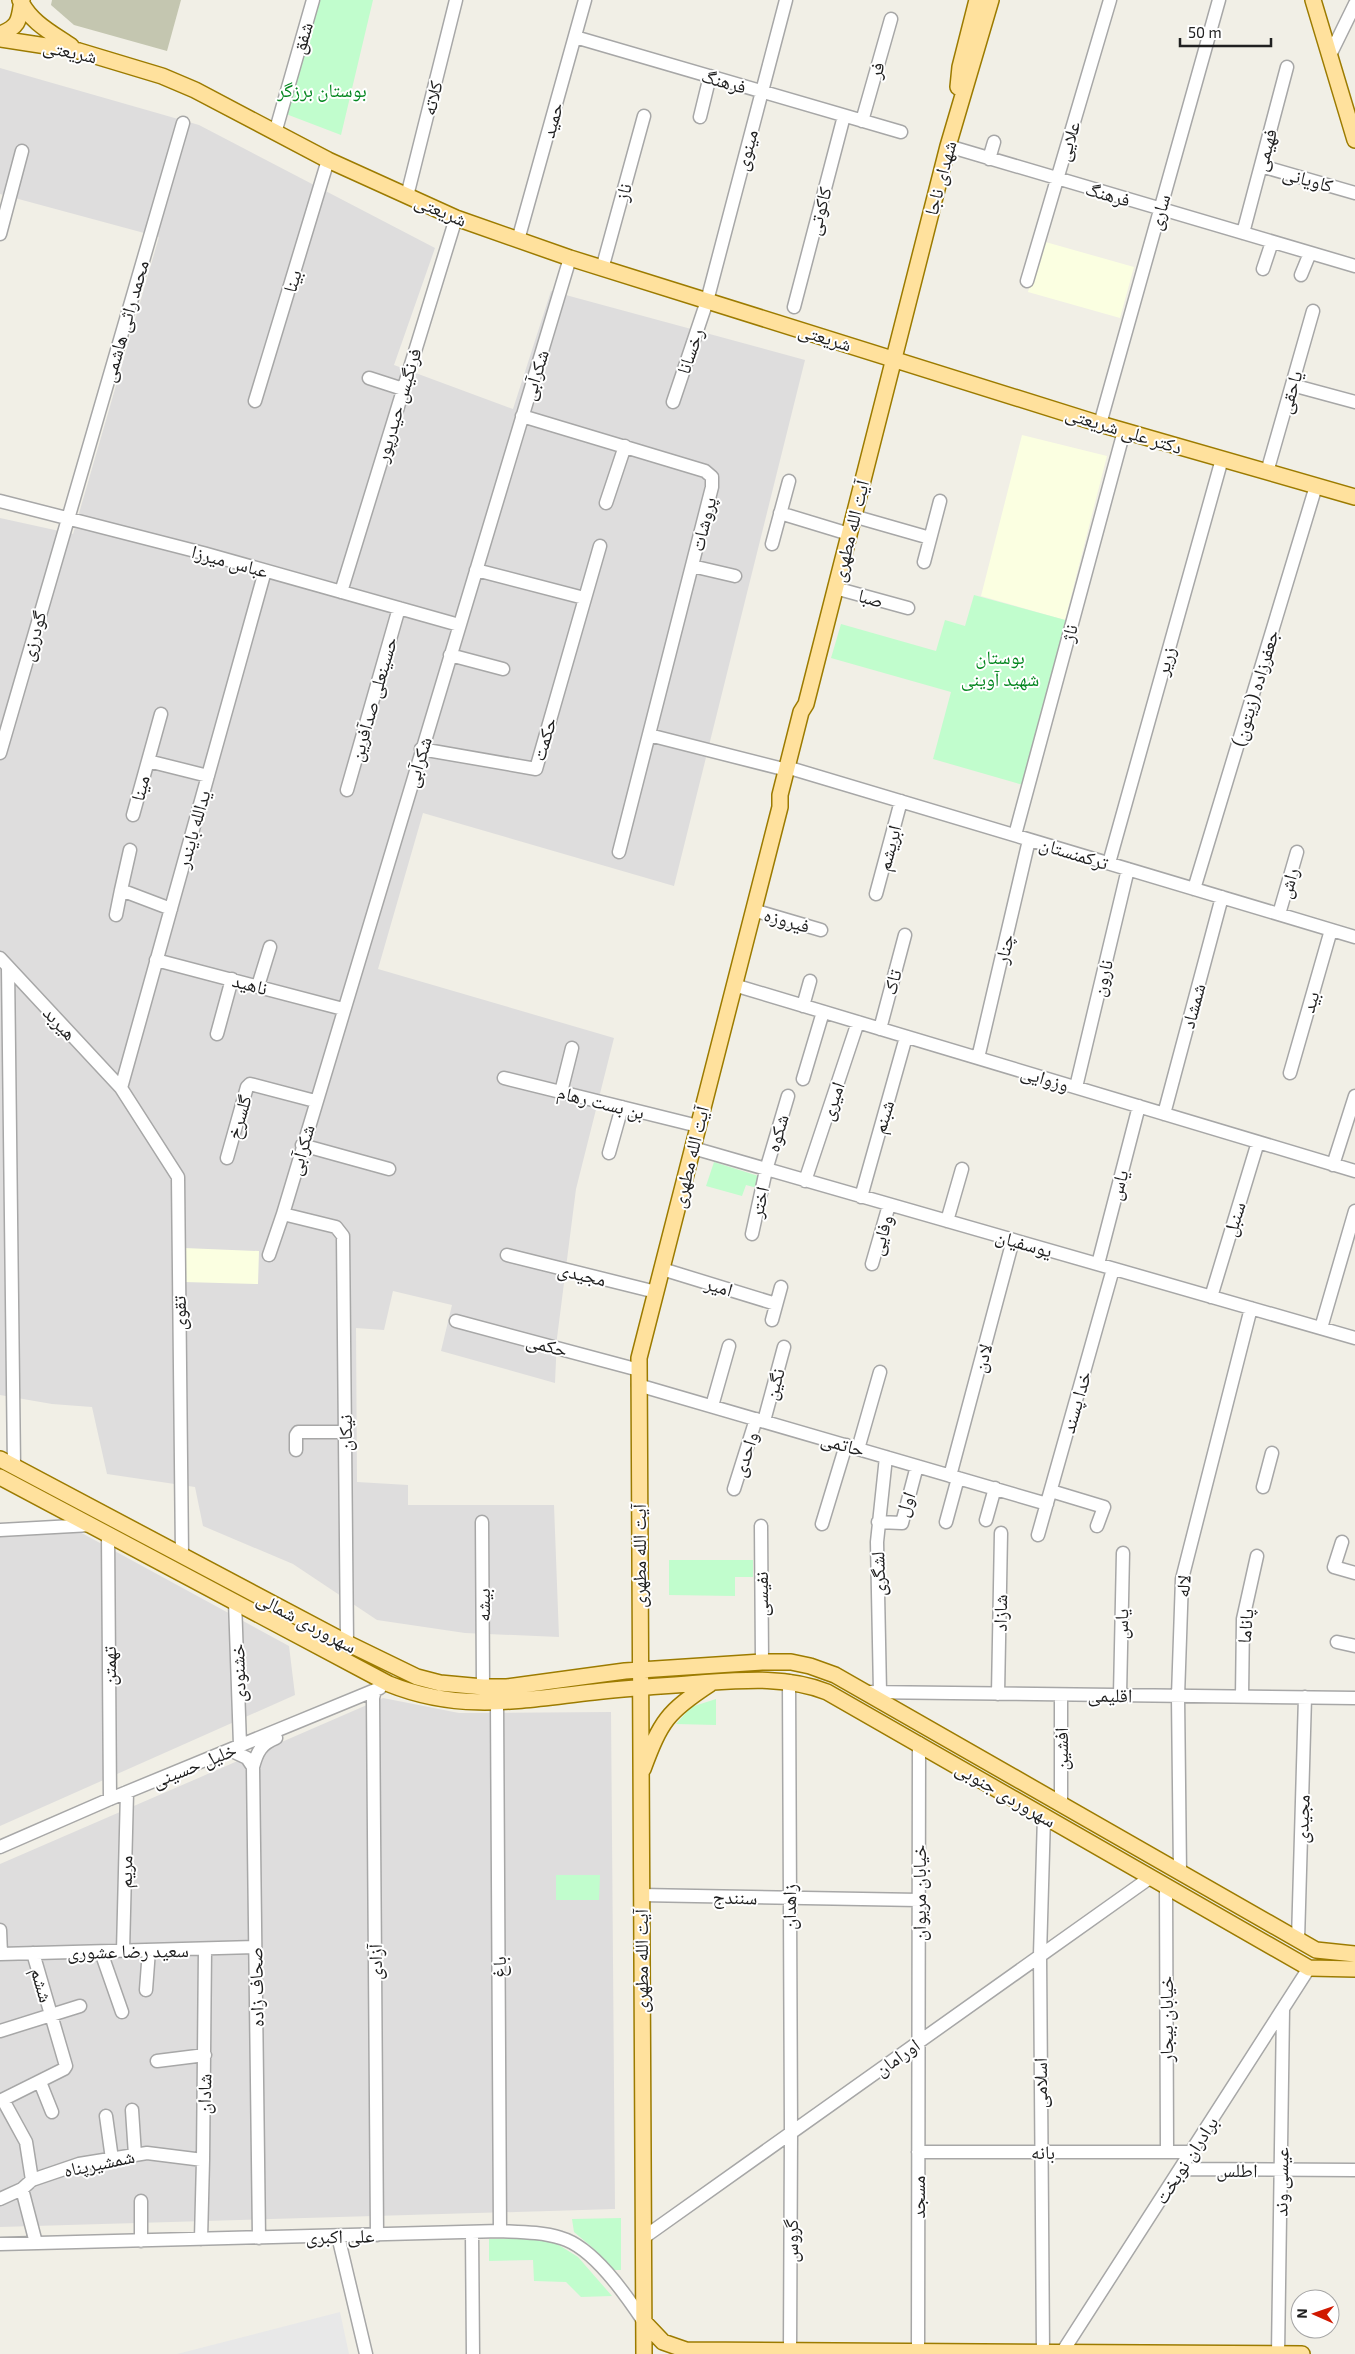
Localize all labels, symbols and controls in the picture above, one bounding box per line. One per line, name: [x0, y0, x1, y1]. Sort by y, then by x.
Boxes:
scale bar: [1180, 15, 1271, 47]
street label: شفق: [286, 19, 318, 57]
text: 50 m: [1188, 23, 1222, 41]
street label: شریعتی: [41, 34, 99, 68]
street label: فر: [862, 59, 890, 82]
street label: فرهنگ: [699, 63, 749, 99]
park label: بوستان برزگر: [276, 78, 367, 102]
street label: کلاته: [416, 78, 447, 117]
street label: حمید: [536, 99, 568, 140]
street label: علایی: [1051, 118, 1086, 164]
street label: فهیمی: [1248, 126, 1282, 174]
street label: مینوی: [729, 127, 763, 173]
street label: شهدای ناجا: [919, 138, 961, 218]
street label: کاویانی: [1280, 160, 1336, 198]
street label: فرهنگ: [1083, 176, 1133, 212]
street label: ناز: [609, 181, 637, 204]
street label: کاکوتی: [801, 184, 837, 238]
street label: شریعتی: [411, 188, 471, 232]
street label: ساری: [1142, 191, 1176, 233]
street label: محمد راثی هاشمی: [96, 257, 154, 385]
street label: بینا: [277, 267, 306, 295]
street label: شریعتی: [795, 318, 855, 356]
street label: رخسانا: [671, 325, 709, 377]
street label: فرنگیس حیدرپور: [369, 345, 427, 466]
street label: شکرآبی: [516, 347, 554, 403]
street label: یاحقی: [1272, 368, 1308, 416]
street label: دکتر علی شریعتی: [1063, 401, 1185, 459]
street label: آیت الله مطهری: [826, 476, 875, 584]
street label: پروشات: [685, 494, 721, 554]
street label: عباس میرزا: [189, 539, 271, 583]
street label: صبا: [856, 583, 886, 613]
street label: گودرزی: [14, 608, 52, 664]
street label: ناژ: [1055, 622, 1083, 645]
street label: جعفرزاده (زیتون): [1226, 627, 1284, 749]
street label: حسینعلی صدآفرین: [344, 634, 402, 764]
street label: زریر: [1149, 644, 1181, 679]
park label: بوستان شهید آوینی: [961, 645, 1039, 691]
street label: حکمت: [526, 714, 561, 763]
street label: شکرآبی: [399, 734, 437, 790]
street label: مینا: [125, 772, 154, 803]
street label: یدالله بایندر: [170, 787, 216, 872]
street label: ابریشم: [871, 822, 908, 874]
street label: ترکمنستان: [1037, 831, 1112, 875]
street label: راش: [1272, 865, 1304, 901]
street label: فیروزه: [761, 902, 813, 938]
street label: چنار: [989, 932, 1019, 967]
street label: نارون: [1086, 957, 1118, 999]
street label: تاک: [877, 966, 906, 997]
street label: ناهید: [230, 968, 270, 1000]
street label: شمشاد: [1176, 981, 1210, 1031]
street label: بید: [1296, 989, 1324, 1015]
street label: هیربد: [38, 1001, 82, 1045]
street label: وزوایی: [1018, 1059, 1072, 1097]
street label: امیری: [814, 1078, 850, 1124]
street label: بن بست رهام: [554, 1080, 647, 1126]
street label: گلسرخ: [221, 1092, 257, 1142]
street label: شبنم: [867, 1098, 900, 1137]
street label: آیت الله مطهری: [666, 1102, 715, 1210]
street label: شکوه: [760, 1111, 794, 1155]
street label: شکرآبی: [282, 1122, 320, 1178]
street label: یاس: [1102, 1167, 1134, 1203]
street label: اختر: [744, 1184, 774, 1221]
street label: سنبل: [1217, 1199, 1251, 1239]
street label: وفایی: [864, 1212, 898, 1258]
street label: یوسفیان: [993, 1223, 1055, 1263]
street label: مجیدی: [555, 1256, 609, 1292]
street label: امیر: [701, 1270, 736, 1302]
street label: تقوی: [167, 1295, 191, 1330]
street label: حکمی: [524, 1328, 570, 1362]
street label: لادن: [967, 1341, 997, 1375]
street label: نگین: [758, 1365, 790, 1403]
street label: خدا پسند: [1056, 1368, 1096, 1436]
street label: نیکان: [333, 1415, 357, 1451]
street label: حاتمی: [818, 1426, 868, 1462]
street label: واحدی: [726, 1428, 764, 1480]
street label: اول: [889, 1488, 921, 1520]
street label: آیت الله مطهری: [627, 1503, 651, 1608]
street label: لشگری: [865, 1551, 891, 1597]
street label: نفیسی: [749, 1571, 773, 1617]
street label: لاله: [1170, 1574, 1195, 1598]
street label: سهروردی شمالی: [253, 1586, 361, 1658]
street label: بیشه: [471, 1588, 495, 1622]
street label: شازاد: [988, 1594, 1012, 1632]
street label: یاس: [1109, 1608, 1133, 1639]
street label: پاناما: [1232, 1608, 1259, 1644]
street label: خشنودی: [225, 1643, 251, 1703]
street label: تهمتن: [97, 1646, 121, 1686]
street label: اقلیمی: [1087, 1683, 1133, 1707]
street label: افشین: [1049, 1727, 1073, 1771]
street label: خلیل حسینی: [148, 1737, 240, 1793]
street label: سهروردی جنوبی: [951, 1756, 1061, 1832]
street label: مجیدی: [1289, 1794, 1315, 1844]
street label: خیابان مریوان: [907, 1845, 931, 1941]
street label: مریم: [113, 1855, 138, 1889]
street label: زاهدان: [777, 1884, 801, 1930]
street label: سنندج: [712, 1885, 758, 1909]
street label: آیت الله مطهری: [629, 1908, 653, 2013]
street label: سعید رضا عشوری: [67, 1938, 189, 1964]
street label: آزادی: [363, 1943, 387, 1980]
street label: صحاف زاده: [243, 1947, 269, 2027]
street label: باغ: [487, 1956, 511, 1978]
street label: ششم: [25, 1965, 58, 2005]
street label: خیابان بیجار: [1154, 1976, 1178, 2063]
street label: اورامان: [870, 2033, 924, 2081]
street label: اسلامی: [1028, 2058, 1052, 2108]
street label: شادان: [192, 2073, 216, 2115]
street label: برادران نوبخت: [1149, 2112, 1223, 2208]
street label: بانه: [1031, 2140, 1055, 2164]
street label: شمشیرپناه: [61, 2144, 137, 2182]
street label: عیسی وند: [1268, 2147, 1294, 2217]
street label: اطلس: [1216, 2158, 1258, 2182]
street label: مسجد: [906, 2176, 929, 2218]
street label: گروس: [779, 2219, 803, 2263]
street label: علی‌ اکبری: [305, 2223, 375, 2249]
north arrow: [1290, 2289, 1340, 2339]
text: N: [1293, 2308, 1310, 2319]

